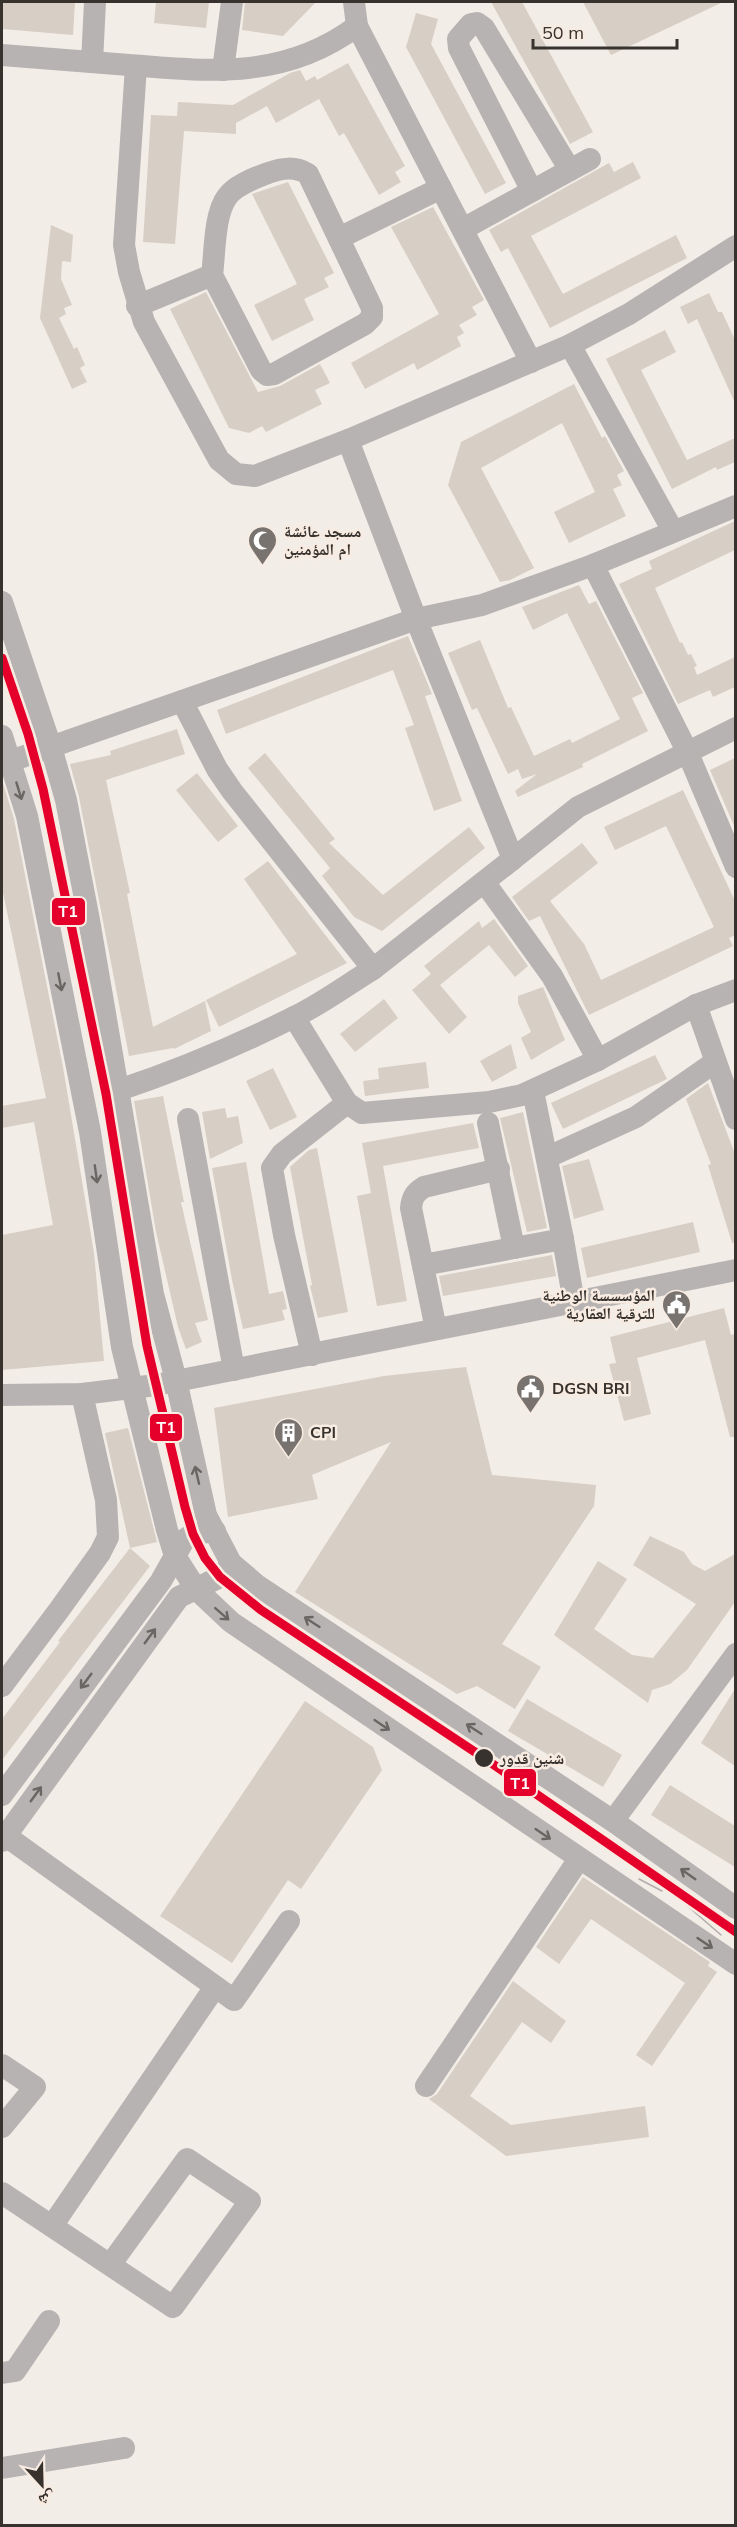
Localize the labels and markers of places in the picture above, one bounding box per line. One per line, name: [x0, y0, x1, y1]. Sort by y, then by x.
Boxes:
place label: مسجد عائشة ام المؤمنين: [284, 521, 361, 561]
mosque icon: مسجد عائشة ام المؤمنين: [247, 524, 279, 566]
place label: المؤسسسة الوطنية للترقية العقارية: [542, 1285, 655, 1323]
public building icon: المؤسسسة الوطنية للترقية العقارية: [660, 1288, 692, 1330]
public building icon: DGSN BRI: [515, 1372, 547, 1414]
place label: DGSN BRI: [552, 1378, 630, 1398]
building icon: CPI: [273, 1416, 305, 1458]
place label: CPI: [310, 1422, 336, 1442]
marker: شنين قدور: [473, 1747, 495, 1769]
place label: شنين قدور: [499, 1748, 564, 1768]

